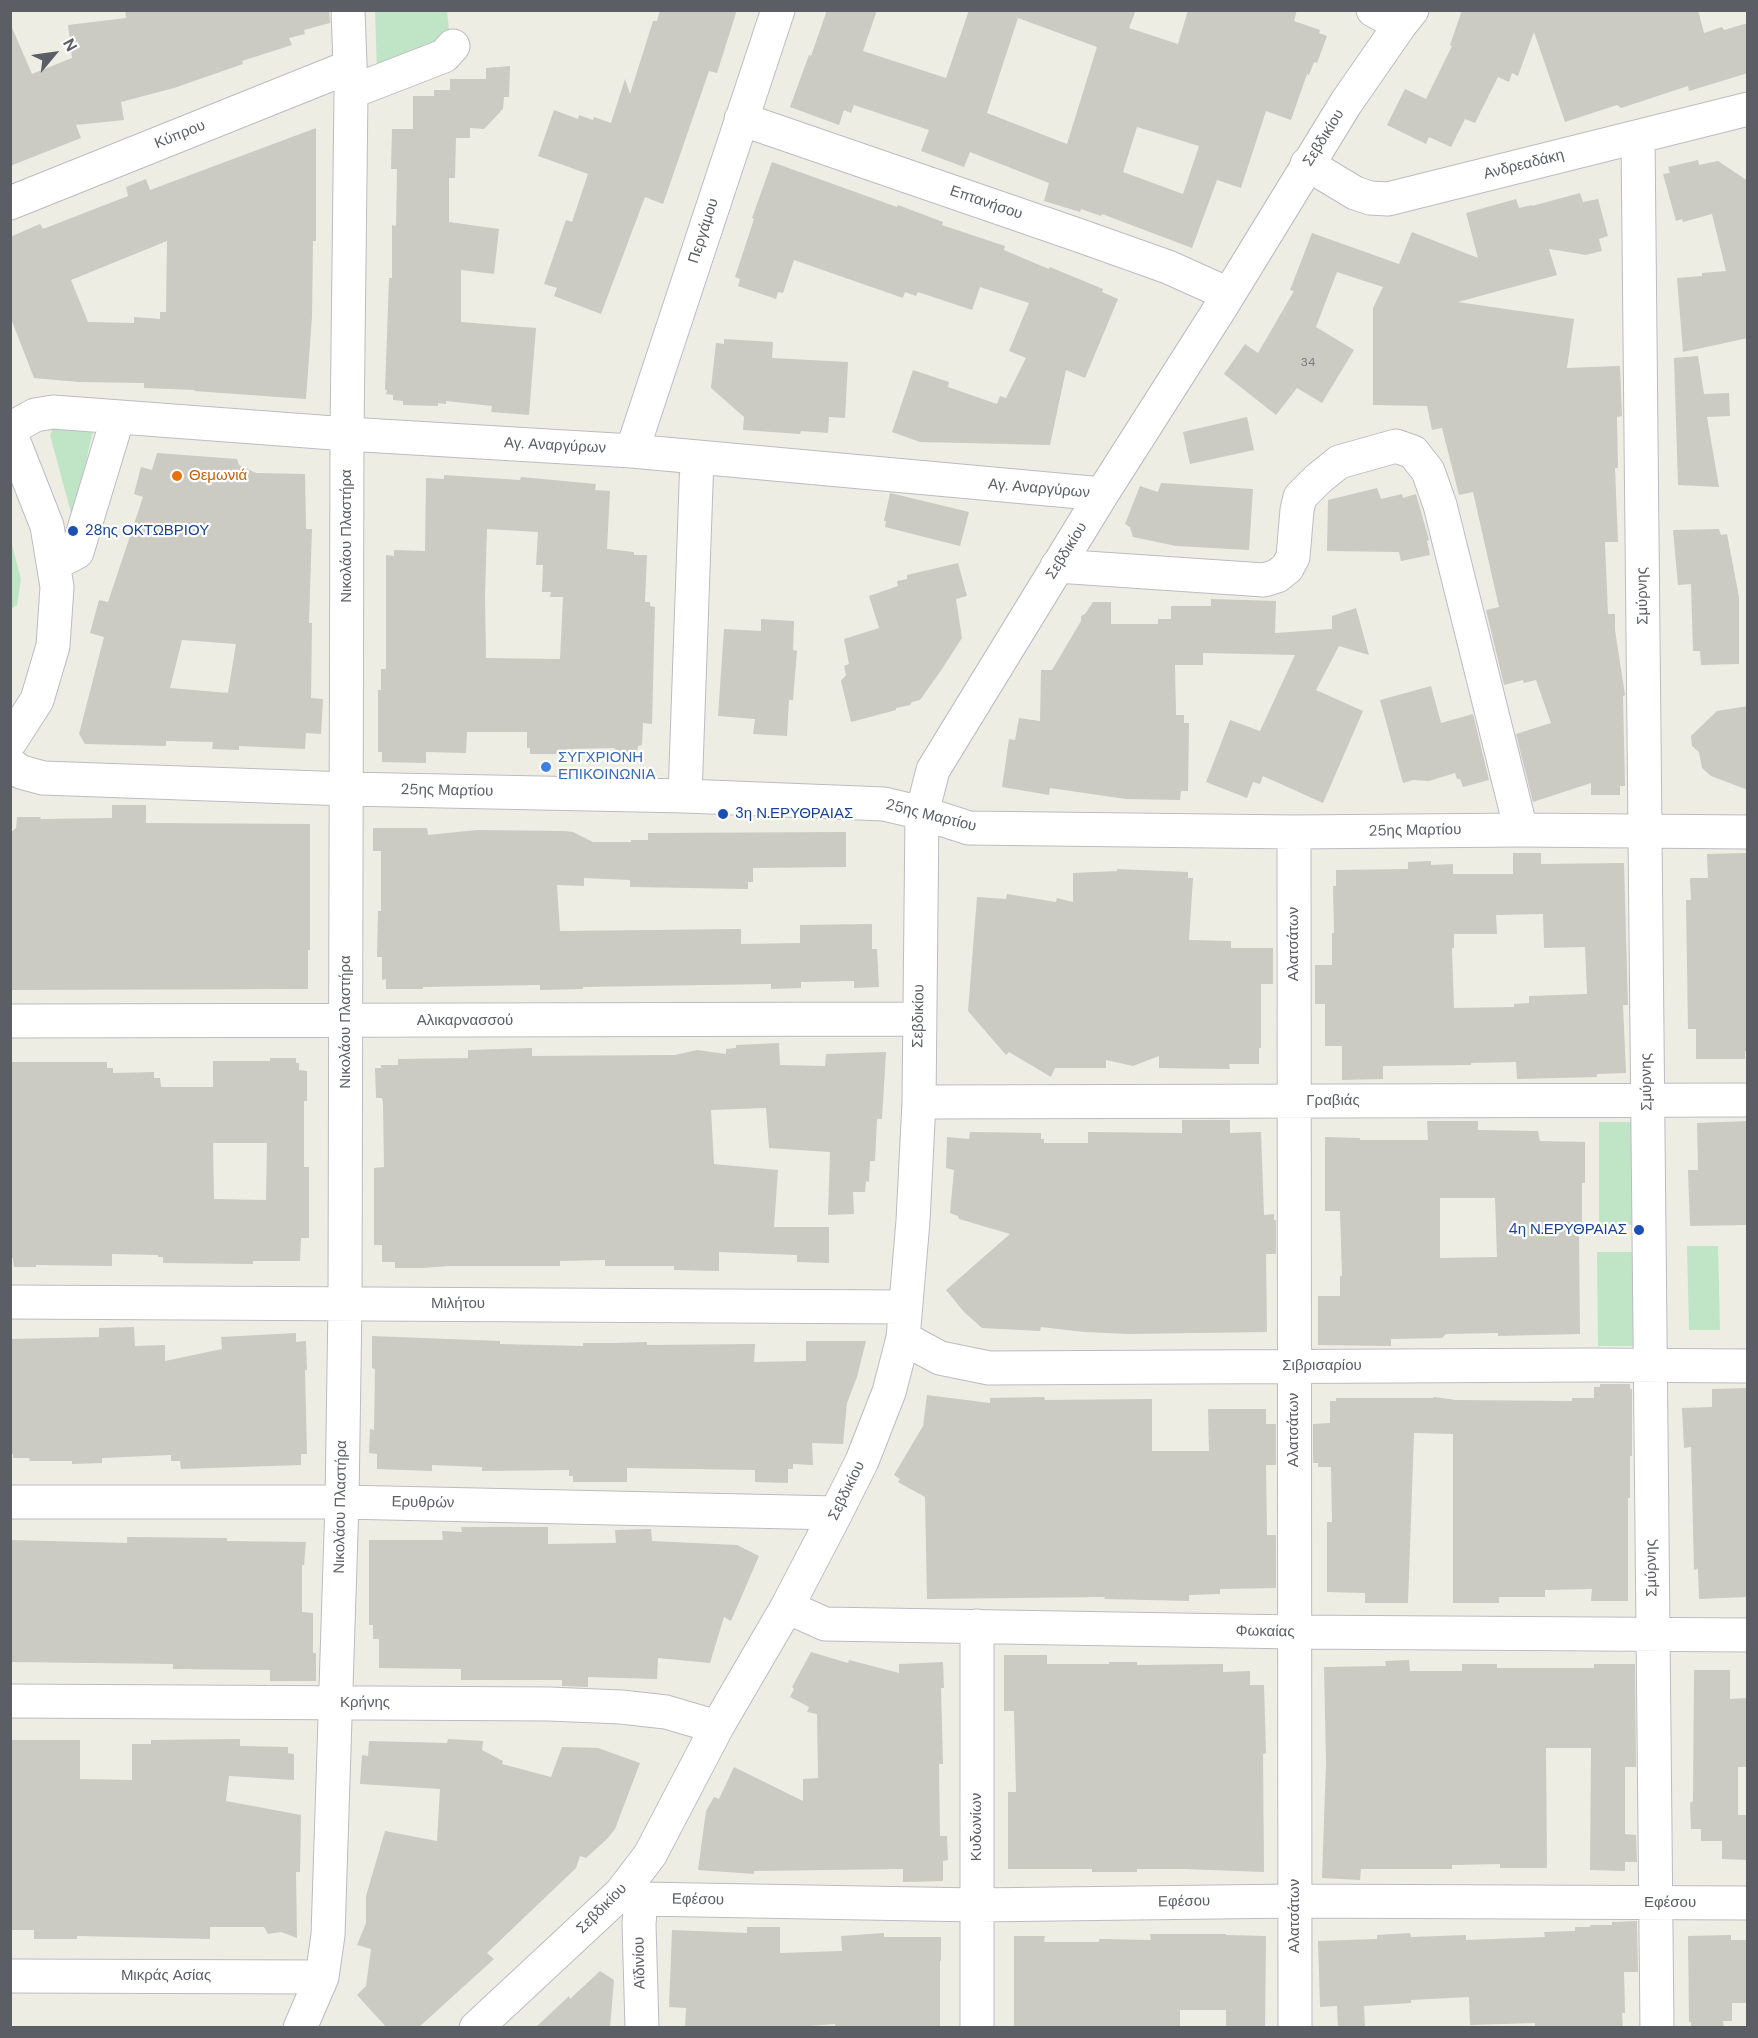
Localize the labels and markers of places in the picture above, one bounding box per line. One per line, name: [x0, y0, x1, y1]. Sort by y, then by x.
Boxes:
place label: Θεμωνιά: [189, 467, 247, 485]
marker: Θεμωνιά: [170, 469, 184, 483]
place label: 28ης ΟΚΤΩΒΡΙΟΥ: [85, 522, 209, 540]
marker: 28ης ΟΚΤΩΒΡΙΟΥ: [66, 524, 80, 538]
place label: ΣΥΓΧΡΙΟΝΗ ΕΠΙΚΟΙΝΩΝΙΑ: [558, 749, 655, 784]
marker: ΣΥΓΧΡΙΟΝΗ ΕΠΙΚΟΙΝΩΝΙΑ: [539, 760, 553, 774]
place label: 3η Ν.ΕΡΥΘΡΑΙΑΣ: [735, 805, 853, 823]
marker: 3η Ν.ΕΡΥΘΡΑΙΑΣ: [716, 807, 730, 821]
place label: 4η Ν.ΕΡΥΘΡΑΙΑΣ: [1509, 1221, 1627, 1239]
marker: 4η Ν.ΕΡΥΘΡΑΙΑΣ: [1632, 1223, 1646, 1237]

